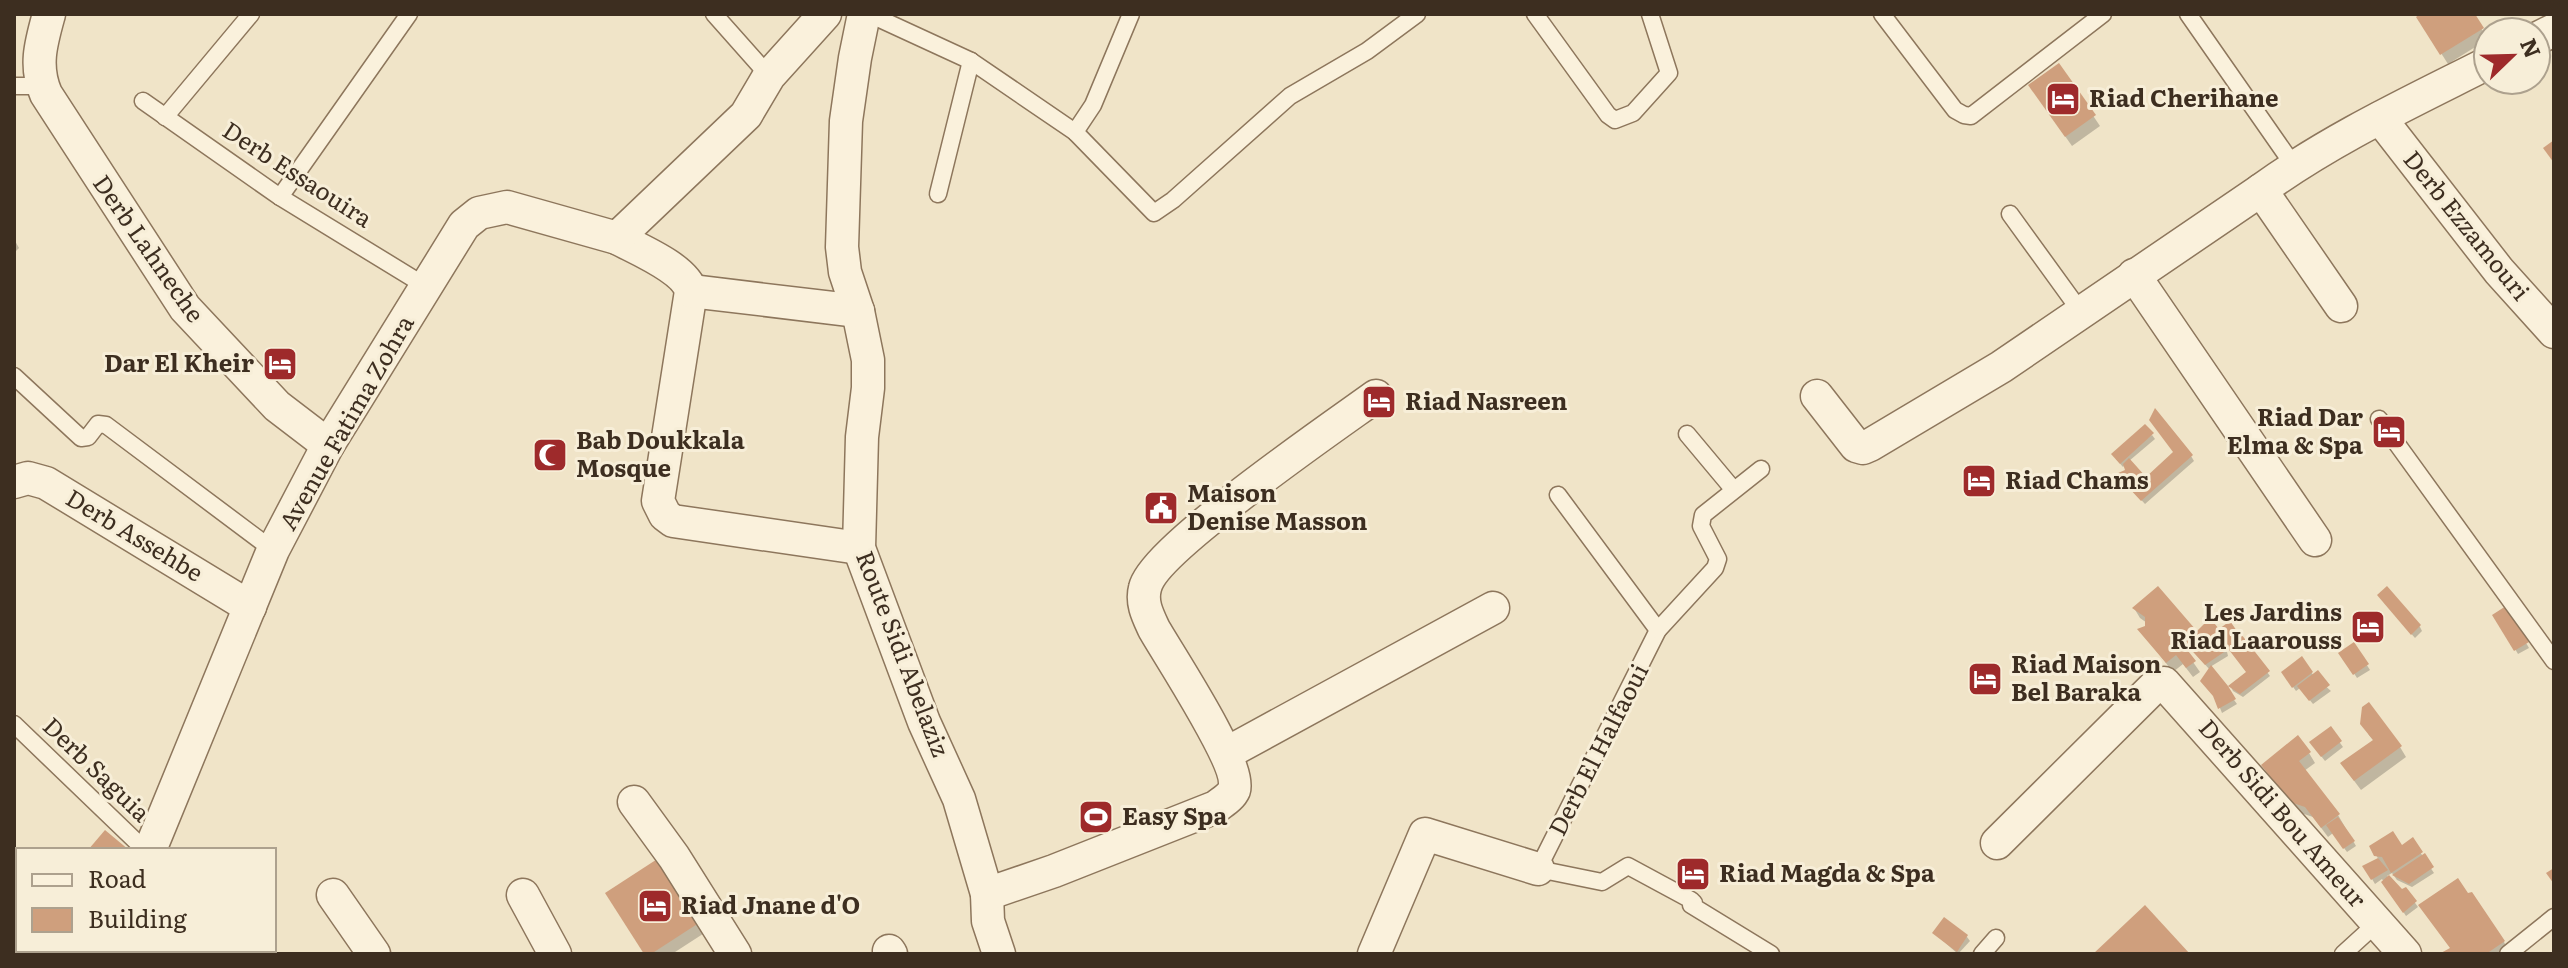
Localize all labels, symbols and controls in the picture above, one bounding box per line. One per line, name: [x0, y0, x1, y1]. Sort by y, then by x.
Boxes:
north arrow: [2472, 16, 2552, 96]
text: N: [2513, 33, 2551, 63]
place label: Riad Cherihane: [2089, 79, 2279, 114]
hotel icon: Riad Cherihane: [2044, 80, 2082, 118]
street label: Derb Essaouira: [217, 111, 380, 234]
street label: Derb Ezzamouri: [2397, 142, 2539, 307]
street label: Derb Lahneche: [86, 167, 214, 328]
street label: Avenue Fatima Zohra: [269, 308, 421, 536]
place label: Dar El Kheir: [104, 344, 254, 379]
hotel icon: Dar El Kheir: [261, 345, 299, 383]
place label: Riad Nasreen: [1405, 382, 1568, 417]
hotel icon: Riad Nasreen: [1360, 383, 1398, 421]
place label: Riad Dar Elma & Spa: [2227, 398, 2363, 461]
hotel icon: Riad Dar Elma & Spa: [2370, 413, 2408, 451]
place label: Bab Doukkala Mosque: [576, 421, 745, 484]
mosque icon: Bab Doukkala Mosque: [531, 436, 569, 474]
place label: Riad Chams: [2005, 461, 2149, 496]
hotel icon: Riad Chams: [1960, 462, 1998, 500]
place label: Maison Denise Masson: [1187, 474, 1368, 537]
street label: Derb Assehbe: [60, 479, 210, 589]
public building icon: Maison Denise Masson: [1142, 489, 1180, 527]
street label: Route Sidi Abelaziz: [849, 545, 960, 761]
place label: Les Jardins Riad Laarouss: [2170, 593, 2342, 656]
hotel icon: Les Jardins Riad Laarouss: [2349, 608, 2387, 646]
place label: Riad Maison Bel Baraka: [2011, 645, 2162, 708]
street label: Derb El Halfaoui: [1538, 657, 1655, 841]
hotel icon: Riad Maison Bel Baraka: [1966, 660, 2004, 698]
street label: Derb Saguia: [36, 708, 159, 829]
street label: Derb Sidi Bou Ameur: [2192, 710, 2376, 915]
place label: Easy Spa: [1122, 797, 1227, 832]
sports icon: Easy Spa: [1077, 798, 1115, 836]
legend: [16, 848, 276, 952]
place label: Riad Magda & Spa: [1719, 854, 1935, 889]
hotel icon: Riad Magda & Spa: [1674, 855, 1712, 893]
text: Road: [88, 860, 147, 895]
place label: Riad Jnane d'O: [681, 886, 860, 921]
hotel icon: Riad Jnane d'O: [636, 887, 674, 925]
text: Building: [88, 900, 187, 935]

